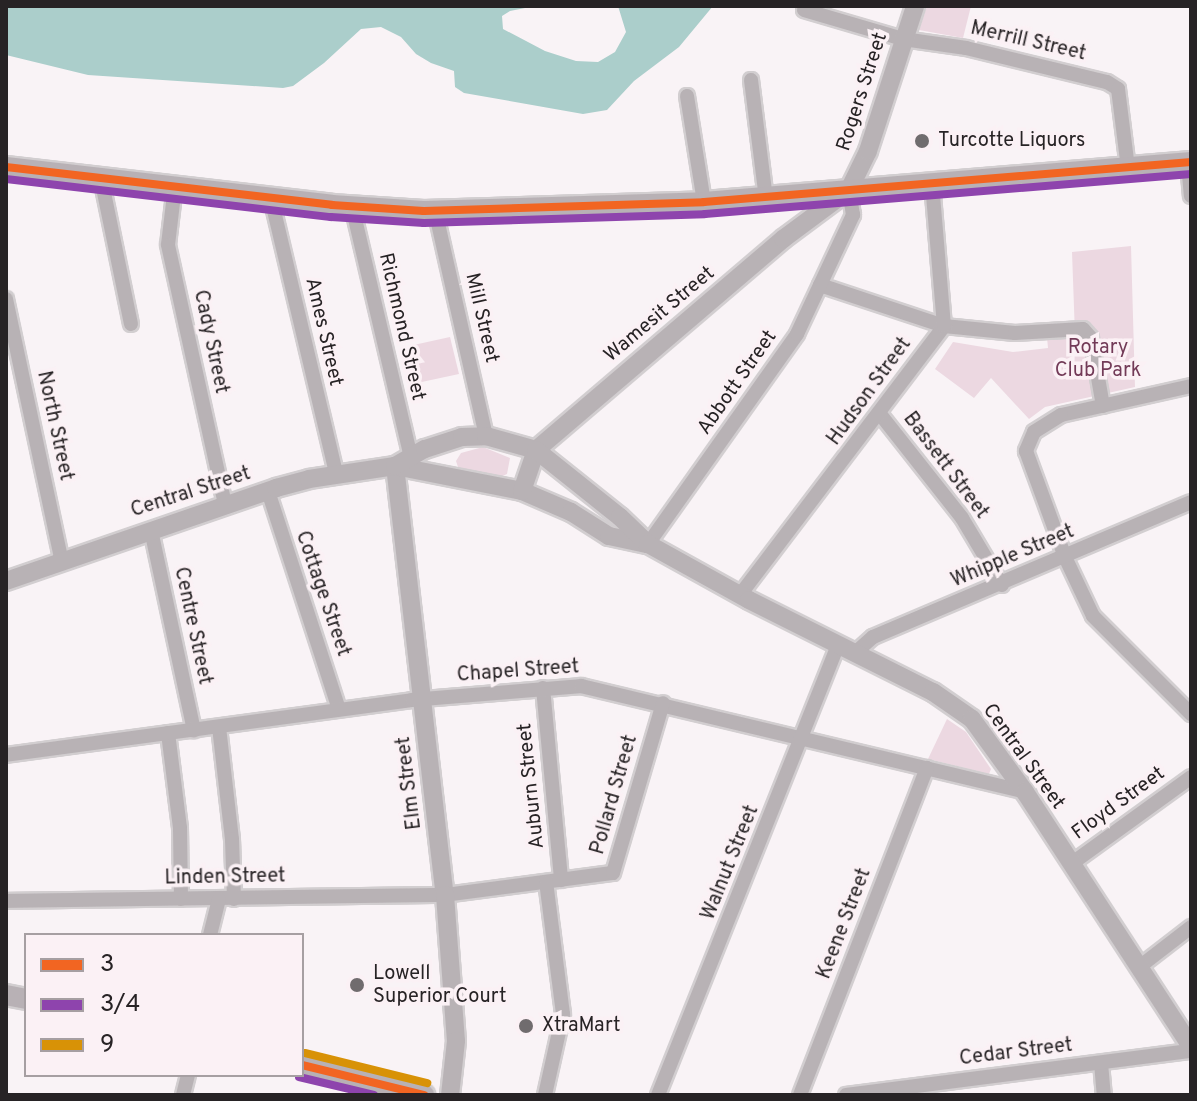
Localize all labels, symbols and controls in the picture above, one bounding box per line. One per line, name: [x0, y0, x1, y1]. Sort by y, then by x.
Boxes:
street label: Merrill Street: [968, 17, 1088, 67]
street label: Rogers Street: [833, 30, 893, 154]
place label: Turcotte Liquors: [938, 129, 1085, 153]
marker: Turcotte Liquors: [913, 132, 931, 150]
street label: Richmond Street: [372, 251, 430, 403]
street label: Wamesit Street: [600, 262, 720, 368]
street label: Mill Street: [459, 271, 503, 365]
street label: Ames Street: [299, 275, 347, 389]
street label: Cady Street: [187, 288, 233, 396]
street label: Abbott Street: [693, 326, 783, 440]
street label: Hudson Street: [823, 333, 917, 451]
park label: Rotary Club Park: [1055, 337, 1141, 384]
street label: North Street: [31, 369, 77, 483]
street label: Bassett Street: [897, 408, 993, 524]
street label: Central Street: [128, 462, 254, 524]
street label: Whipple Street: [948, 520, 1078, 594]
street label: Cottage Street: [289, 528, 355, 660]
street label: Centre Street: [168, 565, 216, 687]
street label: Chapel Street: [456, 656, 580, 688]
street label: Central Street: [977, 700, 1069, 814]
street label: Auburn Street: [513, 722, 551, 850]
street label: Pollard Street: [586, 732, 644, 858]
street label: Elm Street: [392, 735, 428, 831]
street label: Floyd Street: [1068, 762, 1170, 846]
street label: Walnut Street: [697, 802, 765, 924]
street label: Linden Street: [164, 865, 286, 891]
street label: Keene Street: [813, 865, 877, 983]
legend: [24, 933, 304, 1077]
text: 3: [100, 950, 114, 980]
place label: Lowell Superior Court: [373, 962, 506, 1009]
marker: Lowell Superior Court: [348, 976, 366, 994]
text: 3/4: [100, 990, 140, 1020]
place label: XtraMart: [542, 1014, 621, 1038]
marker: XtraMart: [517, 1017, 535, 1035]
text: 9: [100, 1030, 114, 1060]
street label: Cedar Street: [958, 1034, 1074, 1072]

